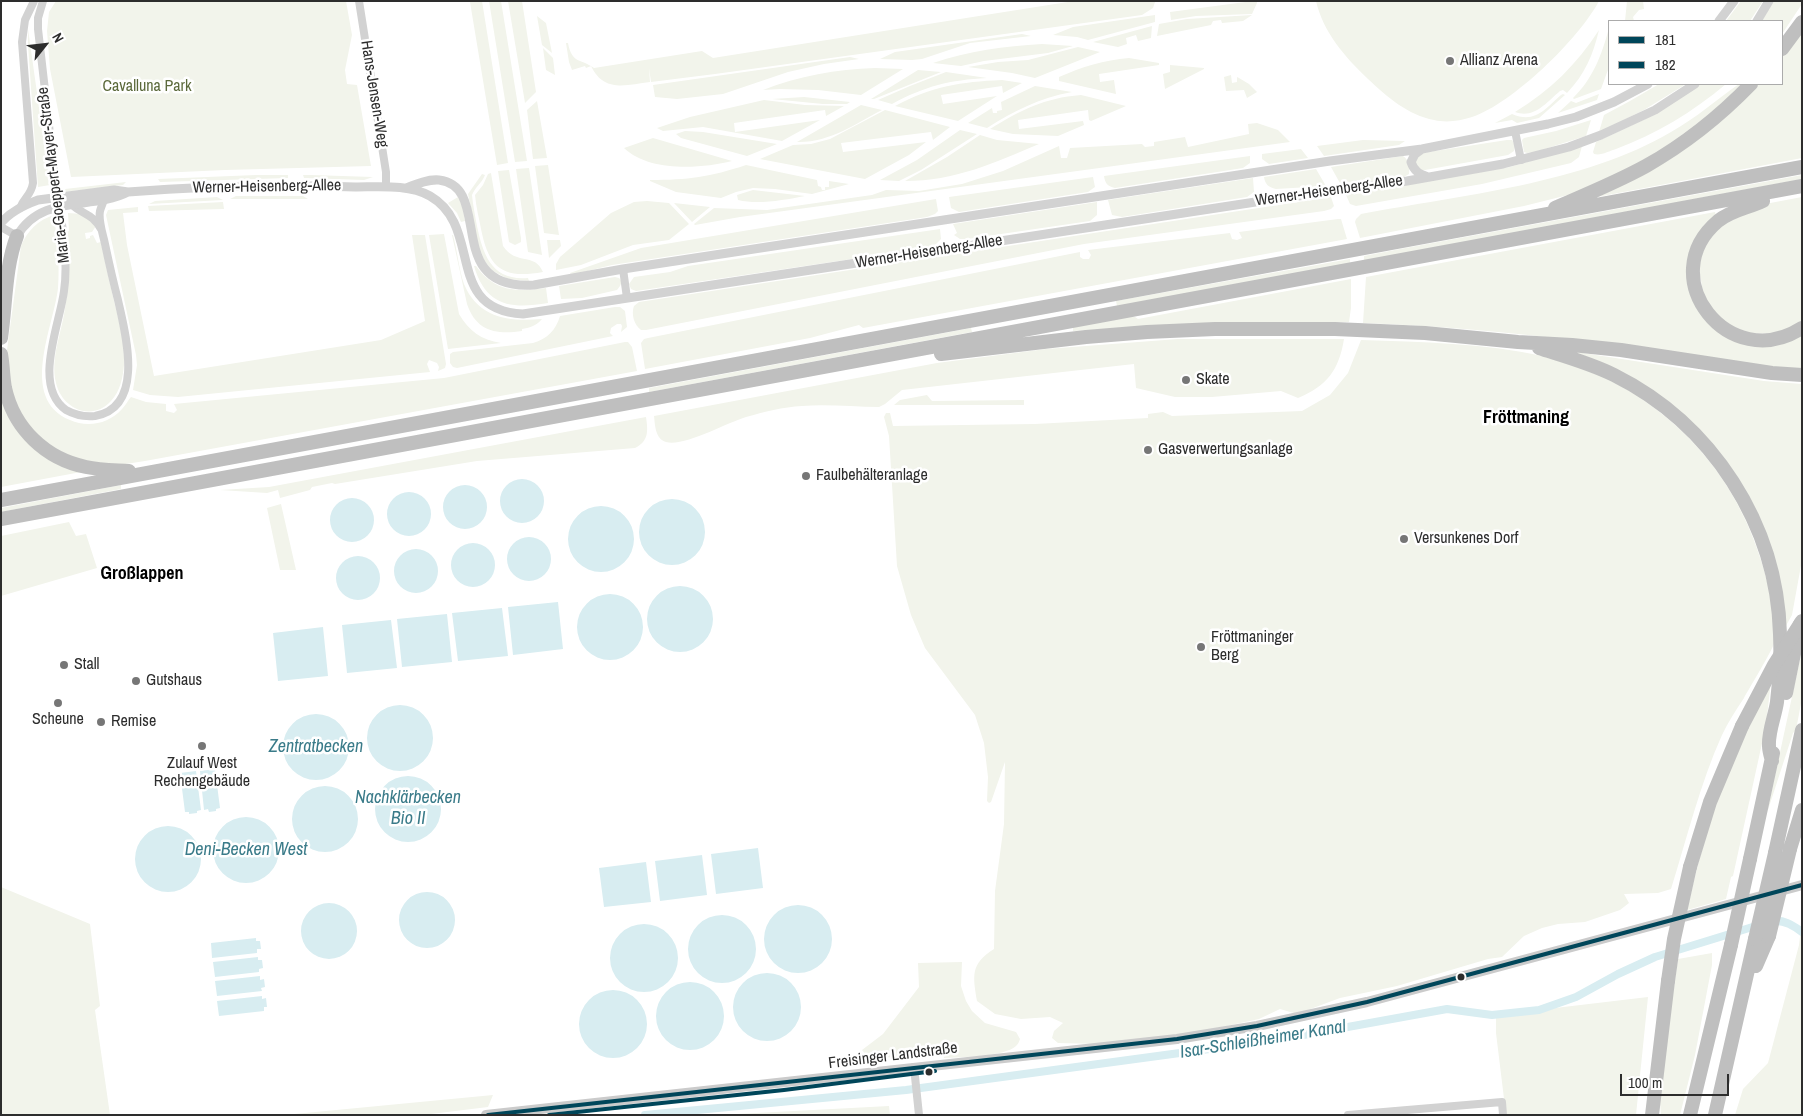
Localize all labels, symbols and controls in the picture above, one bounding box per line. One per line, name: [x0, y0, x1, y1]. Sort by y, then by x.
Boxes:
north arrow: [20, 20, 70, 70]
legend: [1608, 20, 1783, 85]
text: 181: [1655, 29, 1676, 50]
text: N: [48, 30, 68, 46]
street label: Hans-Jensen-Weg: [356, 39, 392, 149]
place label: Allianz Arena: [1460, 51, 1538, 71]
text: 182: [1655, 54, 1676, 75]
marker: Allianz Arena: [1444, 55, 1456, 67]
park label: Cavalluna Park: [103, 77, 191, 97]
street label: Maria-Goeppert-Mayer-Straße: [34, 86, 74, 264]
street label: Werner-Heisenberg-Allee: [1254, 171, 1404, 211]
street label: Werner-Heisenberg-Allee: [193, 176, 341, 198]
street label: Werner-Heisenberg-Allee: [854, 231, 1004, 273]
place label: Skate: [1196, 370, 1230, 390]
marker: Skate: [1180, 374, 1192, 386]
district label: Fröttmaning: [1483, 407, 1569, 429]
place label: Gasverwertungsanlage: [1158, 440, 1293, 460]
marker: Gasverwertungsanlage: [1142, 444, 1154, 456]
place label: Faulbehälteranlage: [816, 466, 928, 486]
marker: Faulbehälteranlage: [800, 470, 812, 482]
place label: Versunkenes Dorf: [1414, 529, 1518, 549]
marker: Versunkenes Dorf: [1398, 533, 1410, 545]
district label: Großlappen: [101, 563, 183, 585]
place label: Fröttmaninger Berg: [1211, 628, 1293, 666]
marker: Fröttmaninger Berg: [1195, 641, 1207, 653]
place label: Stall: [74, 655, 100, 675]
marker: Stall: [58, 659, 70, 671]
place label: Gutshaus: [146, 671, 202, 691]
marker: Gutshaus: [130, 675, 142, 687]
marker: Scheune: [52, 697, 64, 709]
place label: Scheune: [32, 710, 84, 730]
place label: Remise: [111, 712, 156, 732]
marker: Remise: [95, 716, 107, 728]
water label: Zentratbecken: [269, 736, 363, 758]
marker: Zulauf West Rechengebäude: [196, 740, 208, 752]
place label: Zulauf West Rechengebäude: [154, 754, 250, 792]
water label: Nachklärbecken Bio II: [355, 787, 461, 830]
water label: Deni-Becken West: [185, 839, 307, 861]
unlabelled marker: [1456, 972, 1466, 982]
water label: Isar-Schleißheimer Kanal: [1179, 1016, 1347, 1064]
street label: Freisinger Landstraße: [827, 1039, 959, 1073]
scale bar: [1623, 1064, 1732, 1096]
unlabelled marker: [924, 1067, 934, 1077]
text: 100 m: [1628, 1072, 1662, 1093]

